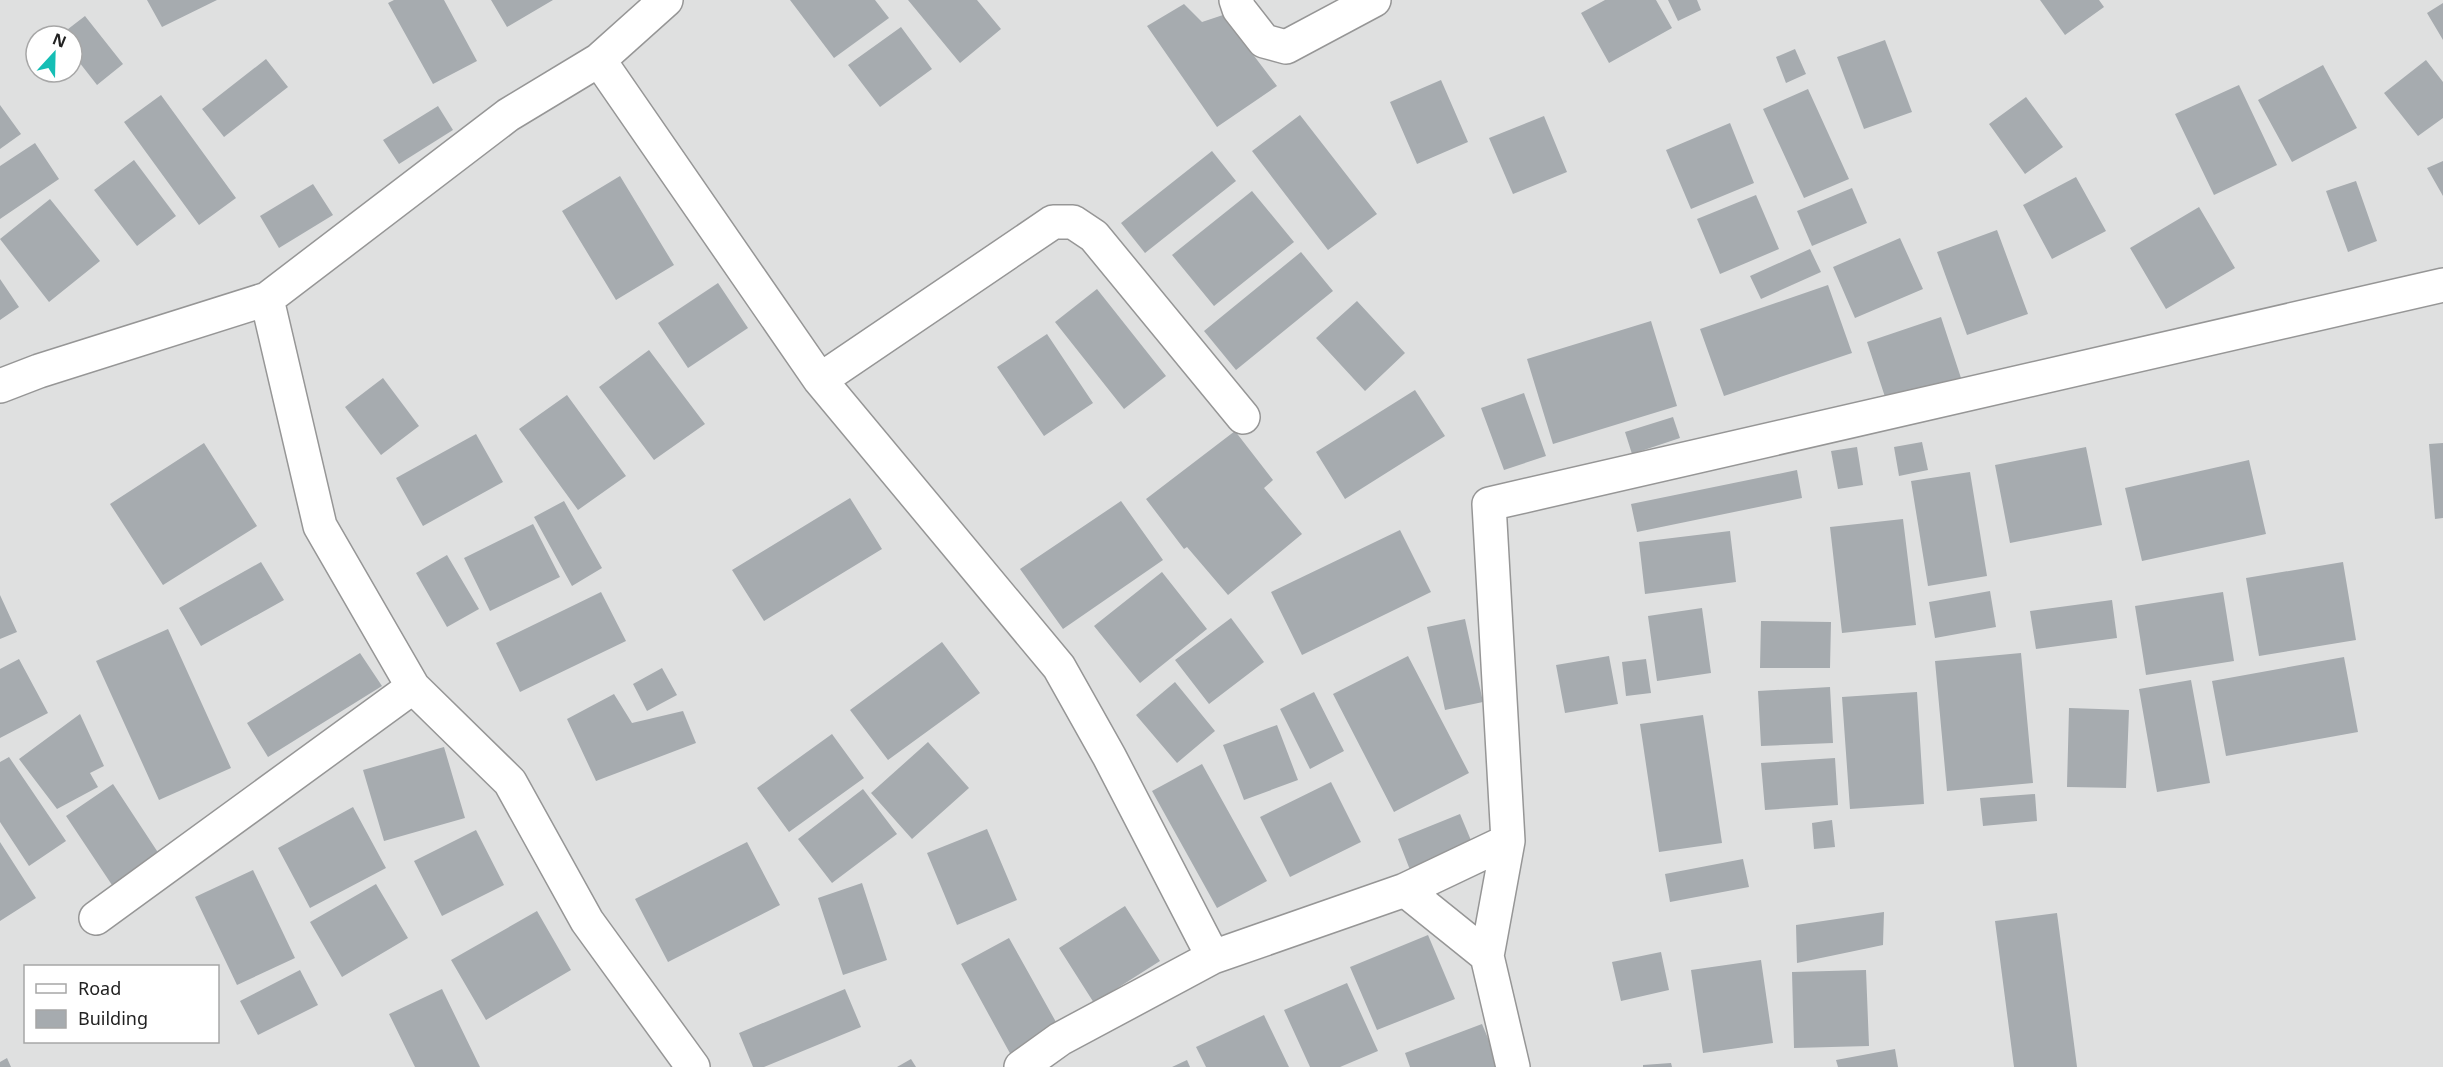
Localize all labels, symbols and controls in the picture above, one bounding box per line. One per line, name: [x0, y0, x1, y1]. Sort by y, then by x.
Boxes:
north arrow: [24, 24, 84, 84]
text: N: [49, 27, 70, 53]
legend: [24, 965, 219, 1043]
text: Road: [78, 976, 121, 1000]
text: Building: [78, 1006, 148, 1030]

